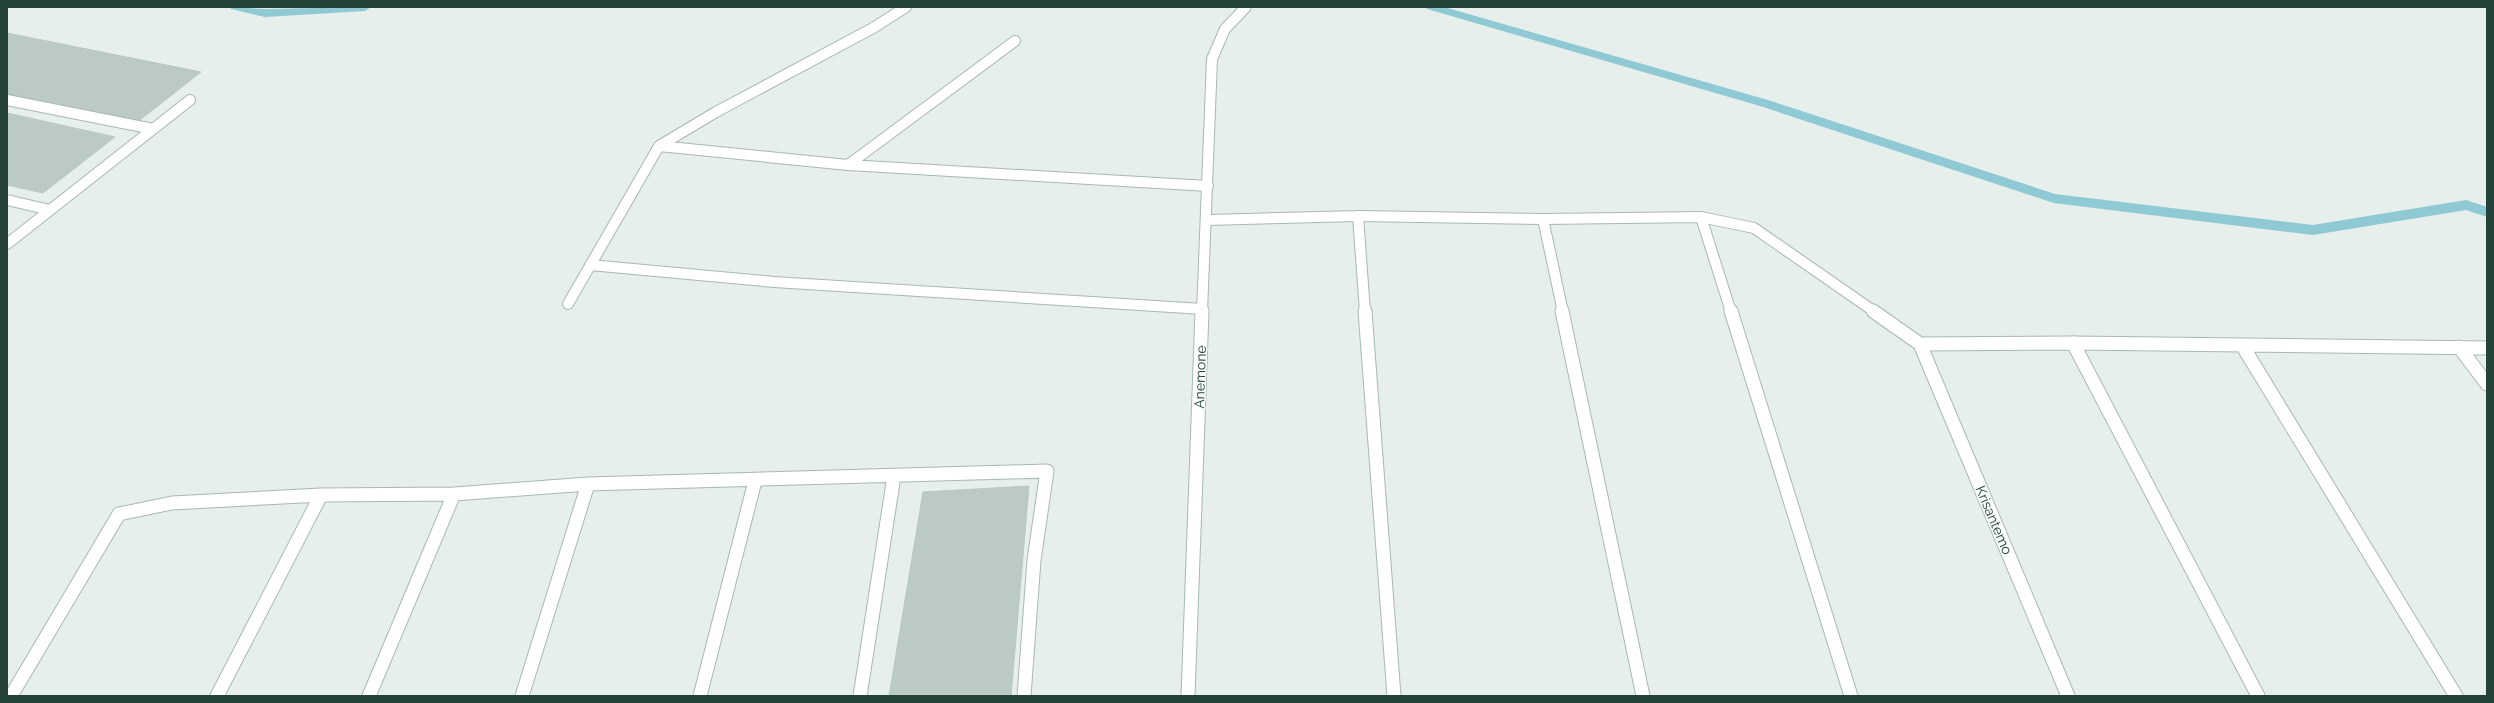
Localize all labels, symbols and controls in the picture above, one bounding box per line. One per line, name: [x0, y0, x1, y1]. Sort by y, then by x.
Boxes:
street label: Anemone: [1191, 345, 1209, 409]
street label: Krisantemo: [1972, 483, 2016, 557]

